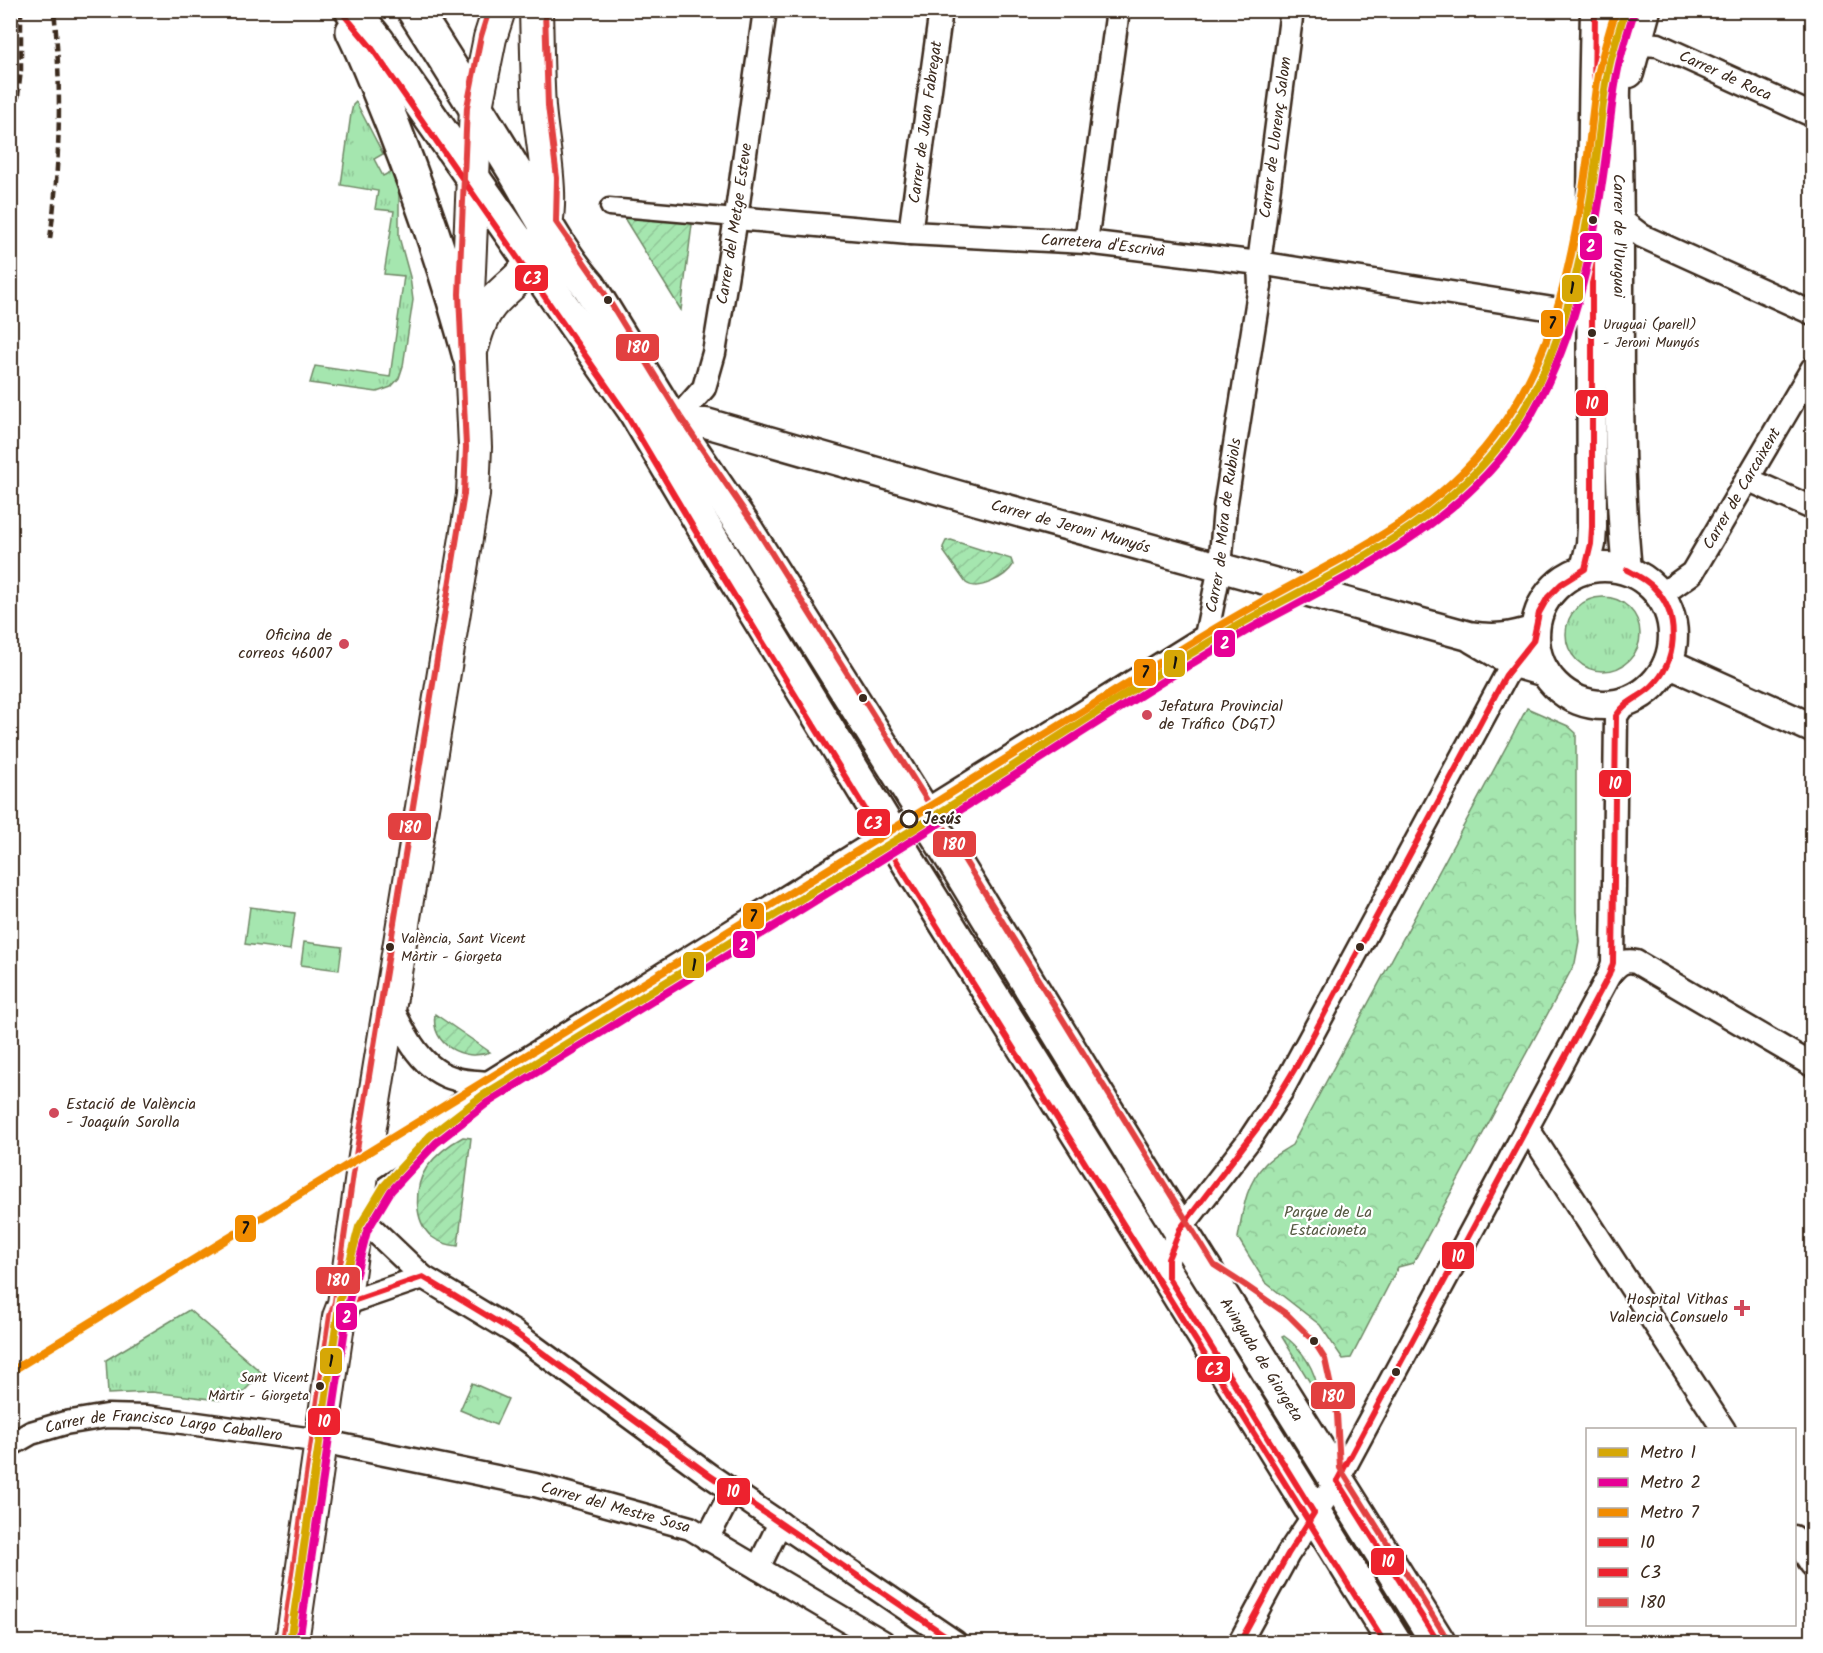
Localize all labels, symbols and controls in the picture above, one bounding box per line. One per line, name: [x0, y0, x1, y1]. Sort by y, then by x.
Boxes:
street label: Carrer de Juan Fabregat: [902, 38, 949, 205]
street label: Carrer de Roca: [1675, 44, 1776, 108]
street label: Carrer de Llorenç Salom: [1252, 55, 1298, 220]
street label: Carrer del Metge Esteve: [710, 141, 759, 306]
street label: Carrer de l'Uruguai: [1606, 174, 1632, 299]
unlabelled marker: [1587, 214, 1599, 226]
street label: Carretera d'Escrivà: [1040, 227, 1166, 264]
line badge: 2: [1579, 232, 1603, 261]
text: 2: [1586, 235, 1596, 260]
line badge: C3: [514, 264, 549, 292]
text: C3: [523, 267, 542, 292]
line badge: 1: [1561, 274, 1584, 303]
text: 1: [1570, 277, 1575, 302]
unlabelled marker: [602, 294, 614, 306]
line badge: 7: [1540, 309, 1564, 338]
text: 7: [1548, 312, 1556, 337]
place label: Uruguai (parell) - Jeroni Munyós: [1603, 314, 1699, 354]
marker: Uruguai (parell) - Jeroni Munyós: [1586, 327, 1598, 339]
line badge: 180: [615, 333, 660, 362]
text: 180: [627, 336, 650, 361]
line badge: 10: [1575, 389, 1609, 417]
text: 10: [1585, 392, 1599, 417]
street label: Carrer de Carcaixent: [1696, 422, 1788, 554]
street label: Carrer de Móra de Rubiols: [1199, 436, 1248, 615]
street label: Carrer de Jeroni Munyós: [988, 493, 1153, 560]
place label: Oficina de correos 46007: [238, 623, 333, 666]
line badge: 2: [1213, 629, 1236, 658]
text: 2: [1220, 632, 1230, 657]
marker: Oficina de correos 46007: [337, 637, 351, 651]
line badge: 1: [1163, 649, 1186, 678]
text: 1: [1173, 652, 1178, 677]
line badge: 7: [1133, 658, 1157, 687]
text: 7: [1141, 661, 1149, 686]
unlabelled marker: [857, 692, 869, 704]
place label: Jefatura Provincial de Tráfico (DGT): [1159, 694, 1283, 737]
marker: Jefatura Provincial de Tráfico (DGT): [1140, 708, 1154, 722]
line badge: 10: [1598, 769, 1632, 798]
text: 10: [1608, 772, 1622, 797]
place label: Jesús: [923, 807, 962, 832]
line badge: C3: [856, 808, 891, 837]
marker: Jesús: [900, 810, 918, 828]
line badge: 180: [387, 812, 432, 841]
text: C3: [864, 812, 883, 837]
text: 180: [399, 816, 422, 841]
line badge: 180: [932, 830, 977, 858]
text: 180: [943, 833, 966, 858]
line badge: 7: [742, 902, 765, 930]
text: 7: [749, 905, 757, 930]
place label: València, Sant Vicent Màrtir - Giorgeta: [401, 928, 526, 968]
line badge: 2: [732, 930, 756, 959]
text: 2: [739, 934, 749, 959]
marker: València, Sant Vicent Màrtir - Giorgeta: [384, 941, 396, 953]
unlabelled marker: [1354, 941, 1366, 953]
line badge: 1: [682, 951, 705, 979]
text: 1: [692, 954, 697, 979]
place label: Estació de València - Joaquín Sorolla: [66, 1092, 196, 1135]
marker: Estació de València - Joaquín Sorolla: [47, 1106, 61, 1120]
park label: Parque de La Estacioneta: [1284, 1200, 1372, 1243]
line badge: 7: [234, 1214, 257, 1243]
text: 7: [241, 1217, 249, 1242]
line badge: 10: [1441, 1241, 1475, 1270]
text: 10: [1451, 1245, 1465, 1270]
line badge: 180: [315, 1266, 361, 1295]
text: 180: [327, 1269, 350, 1294]
place label: Hospital Vithas Valencia Consuelo: [1609, 1287, 1728, 1330]
street label: Avinguda de Giorgeta: [1213, 1293, 1310, 1427]
marker: Hospital Vithas Valencia Consuelo: [1733, 1299, 1751, 1317]
line badge: 2: [335, 1302, 358, 1331]
text: 2: [342, 1306, 352, 1331]
unlabelled marker: [1308, 1335, 1320, 1347]
line badge: 1: [319, 1347, 343, 1375]
text: 1: [329, 1350, 334, 1375]
line badge: C3: [1196, 1355, 1231, 1383]
text: C3: [1205, 1358, 1224, 1383]
unlabelled marker: [1390, 1366, 1402, 1378]
place label: Sant Vicent Màrtir - Giorgeta: [208, 1367, 310, 1407]
marker: Sant Vicent Màrtir - Giorgeta: [314, 1380, 326, 1392]
line badge: 180: [1310, 1381, 1356, 1410]
text: 180: [1322, 1385, 1345, 1410]
street label: Carrer de Francisco Largo Caballero: [42, 1403, 284, 1448]
line badge: 10: [307, 1407, 341, 1436]
text: 10: [317, 1410, 331, 1435]
legend: [1586, 1428, 1796, 1626]
text: Metro 1: [1640, 1439, 1696, 1468]
text: Metro 2: [1640, 1469, 1701, 1498]
street label: Carrer del Mestre Sosa: [538, 1475, 693, 1540]
line badge: 10: [716, 1477, 751, 1506]
text: 10: [726, 1480, 740, 1505]
text: Metro 7: [1640, 1499, 1700, 1528]
text: 10: [1640, 1529, 1655, 1558]
line badge: 10: [1370, 1547, 1405, 1576]
text: 10: [1381, 1550, 1395, 1575]
text: C3: [1640, 1559, 1661, 1588]
text: 180: [1640, 1589, 1666, 1618]

